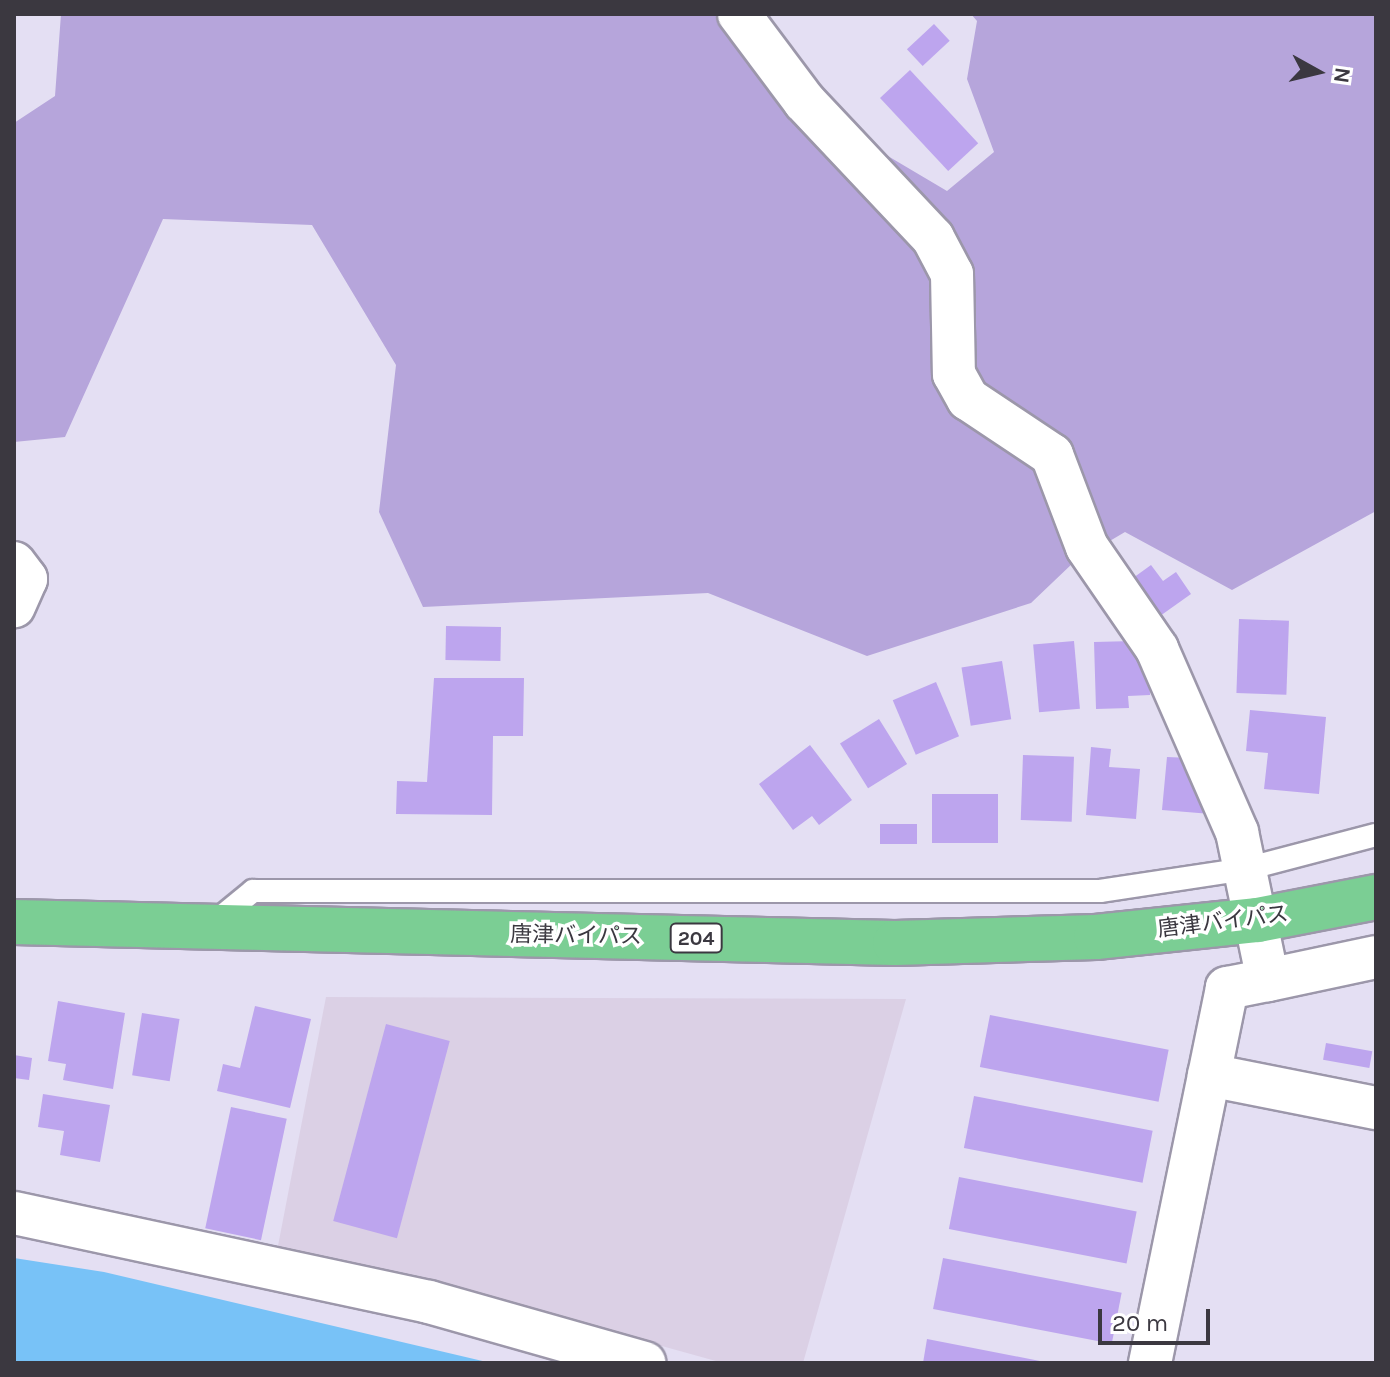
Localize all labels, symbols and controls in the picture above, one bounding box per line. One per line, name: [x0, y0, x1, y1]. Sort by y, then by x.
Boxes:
north arrow: [1278, 32, 1358, 112]
text: N: [1328, 66, 1356, 85]
street label: 唐津バイパス: [1156, 901, 1290, 943]
street label: 唐津バイパス: [510, 922, 642, 950]
road number: 204: [668, 922, 724, 954]
scale bar: [1102, 1293, 1214, 1343]
text: 20 m: [1112, 1309, 1168, 1337]

